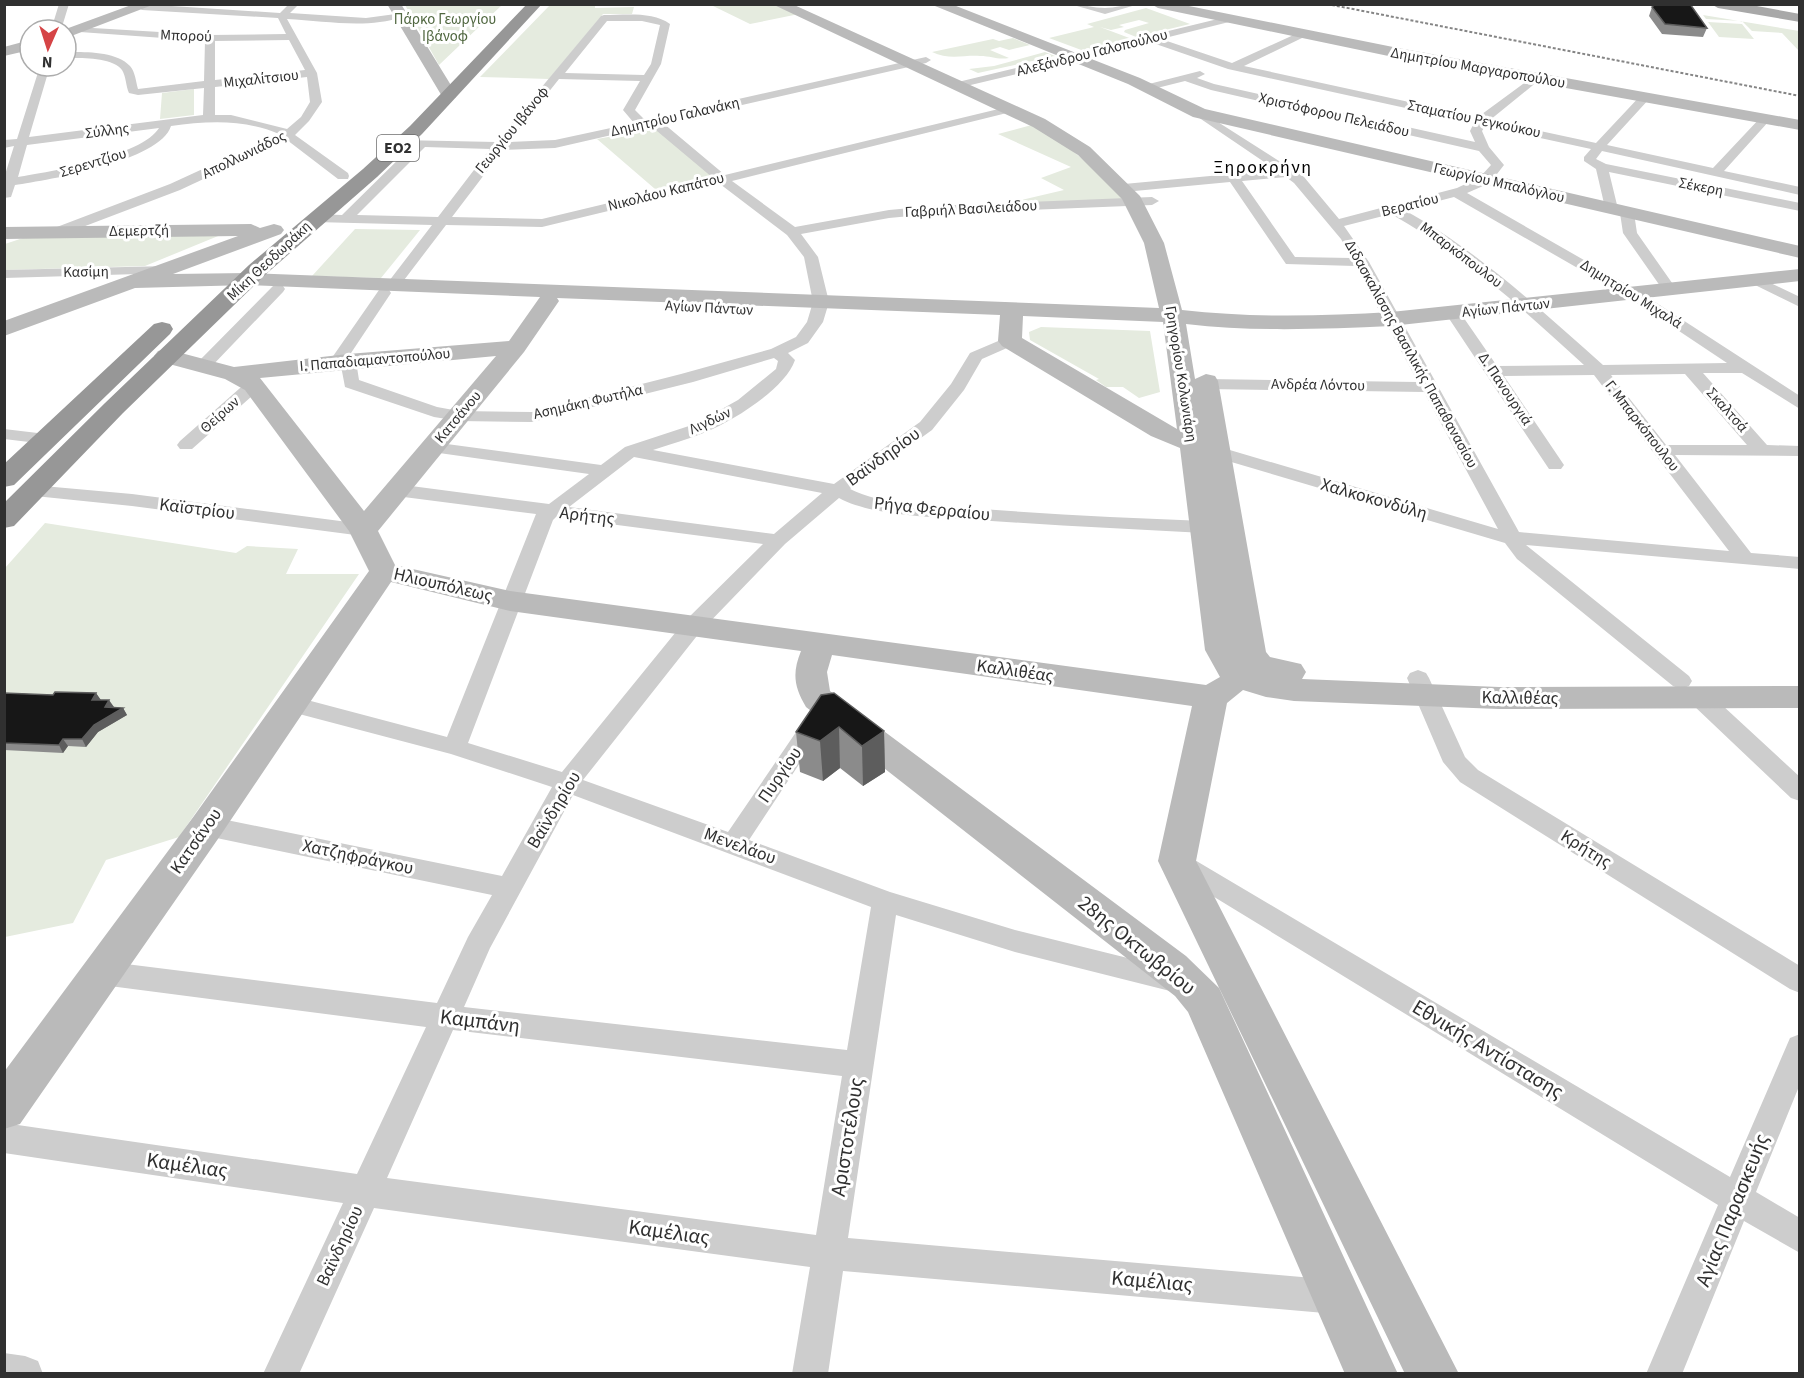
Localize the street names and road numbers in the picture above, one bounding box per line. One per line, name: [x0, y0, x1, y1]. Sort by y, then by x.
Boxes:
street label: Αλεξάνδρου Γαλοπούλου: [1014, 24, 1170, 82]
street label: Μπορού: [160, 25, 212, 47]
street label: Δημητρίου Μαργαροπούλου: [1389, 42, 1567, 94]
street label: Μιχαλίτσιου: [222, 65, 300, 93]
street label: Γεωργίου Ιβάνοφ: [470, 82, 554, 178]
street label: Χριστόφορου Πελειάδου: [1257, 87, 1411, 143]
street label: Δημητρίου Γαλανάκη: [608, 92, 742, 142]
street label: Σταματίου Ρεγκούκου: [1405, 95, 1543, 143]
street label: Σύλλης: [84, 118, 131, 144]
street label: Απολλωνιάδος: [199, 125, 290, 184]
road number: ΕΟ2: [377, 135, 419, 161]
street label: Σερεντζίου: [57, 143, 129, 183]
street label: Γεωργίου Μπαλόγλου: [1431, 158, 1567, 208]
street label: Νικολάου Καπάτου: [606, 167, 726, 217]
street label: Σέκερη: [1677, 172, 1725, 202]
street label: Βερατίου: [1379, 188, 1441, 222]
street label: Γαβριήλ Βασιλειάδου: [904, 195, 1038, 223]
street label: Μίκη Θεοδωράκη: [222, 216, 316, 306]
street label: Μπαρκόπουλου: [1415, 217, 1507, 293]
street label: Δεμερτζή: [109, 220, 169, 242]
street label: Διδασκαλίσσης Βασιλικής Παπαθανασίου: [1339, 236, 1483, 472]
street label: Δημητρίου Μιχαλά: [1576, 254, 1687, 334]
street label: Κασίμη: [63, 261, 109, 283]
street label: Αγίων Πάντων: [1461, 293, 1551, 323]
street label: Αγίων Πάντων: [664, 295, 754, 321]
street label: Γρηγορίου Κολωνιάρη: [1160, 304, 1202, 444]
street label: Ι. Παπαδιαμαντοπούλου: [299, 343, 451, 377]
street label: Δ. Πανουργιά: [1473, 348, 1537, 430]
street label: Ανδρέα Λόντου: [1271, 374, 1365, 396]
street label: Γ. Μπαρκόπουλου: [1600, 376, 1684, 476]
street label: Ασημάκη Φωτήλα: [531, 379, 645, 425]
street label: Σκαλτσά: [1701, 383, 1753, 437]
street label: Κατσάνου: [430, 386, 486, 448]
street label: Θείρων: [196, 392, 244, 438]
street label: Λιγδών: [686, 402, 734, 440]
street label: Βαϊνδηρίου: [841, 422, 925, 492]
street label: Χαλκοκονδύλη: [1318, 472, 1430, 526]
street label: Ρήγα Φερραίου: [873, 490, 991, 528]
street label: Καϊστρίου: [158, 492, 236, 526]
street label: Αρήτης: [558, 500, 616, 532]
street label: Ηλιουπόλεως: [391, 562, 495, 609]
street label: Καλλιθέας: [975, 653, 1055, 689]
street label: Καλλιθέας: [1481, 685, 1559, 711]
street label: Πυργίου: [752, 742, 808, 808]
street label: Βαϊνδηρίου: [521, 767, 587, 853]
street label: Κατσάνου: [164, 803, 228, 879]
street label: Μενελάου: [700, 821, 780, 871]
street label: Κρήτης: [1556, 824, 1616, 874]
street label: Χατζηφράγκου: [300, 833, 416, 881]
street label: 28ης Οκτωβρίου: [1072, 888, 1202, 1002]
street label: Εθνικής Αντίστασης: [1407, 992, 1569, 1106]
street label: Καμπάνη: [438, 1001, 522, 1041]
street label: Αριστοτέλους: [823, 1075, 871, 1199]
street label: Αγίας Παρασκευής: [1688, 1129, 1776, 1291]
street label: Καμέλιας: [145, 1144, 229, 1186]
street label: Βαϊνδηρίου: [310, 1202, 370, 1290]
street label: Καμέλιας: [627, 1211, 711, 1253]
street label: Καμέλιας: [1110, 1263, 1194, 1299]

